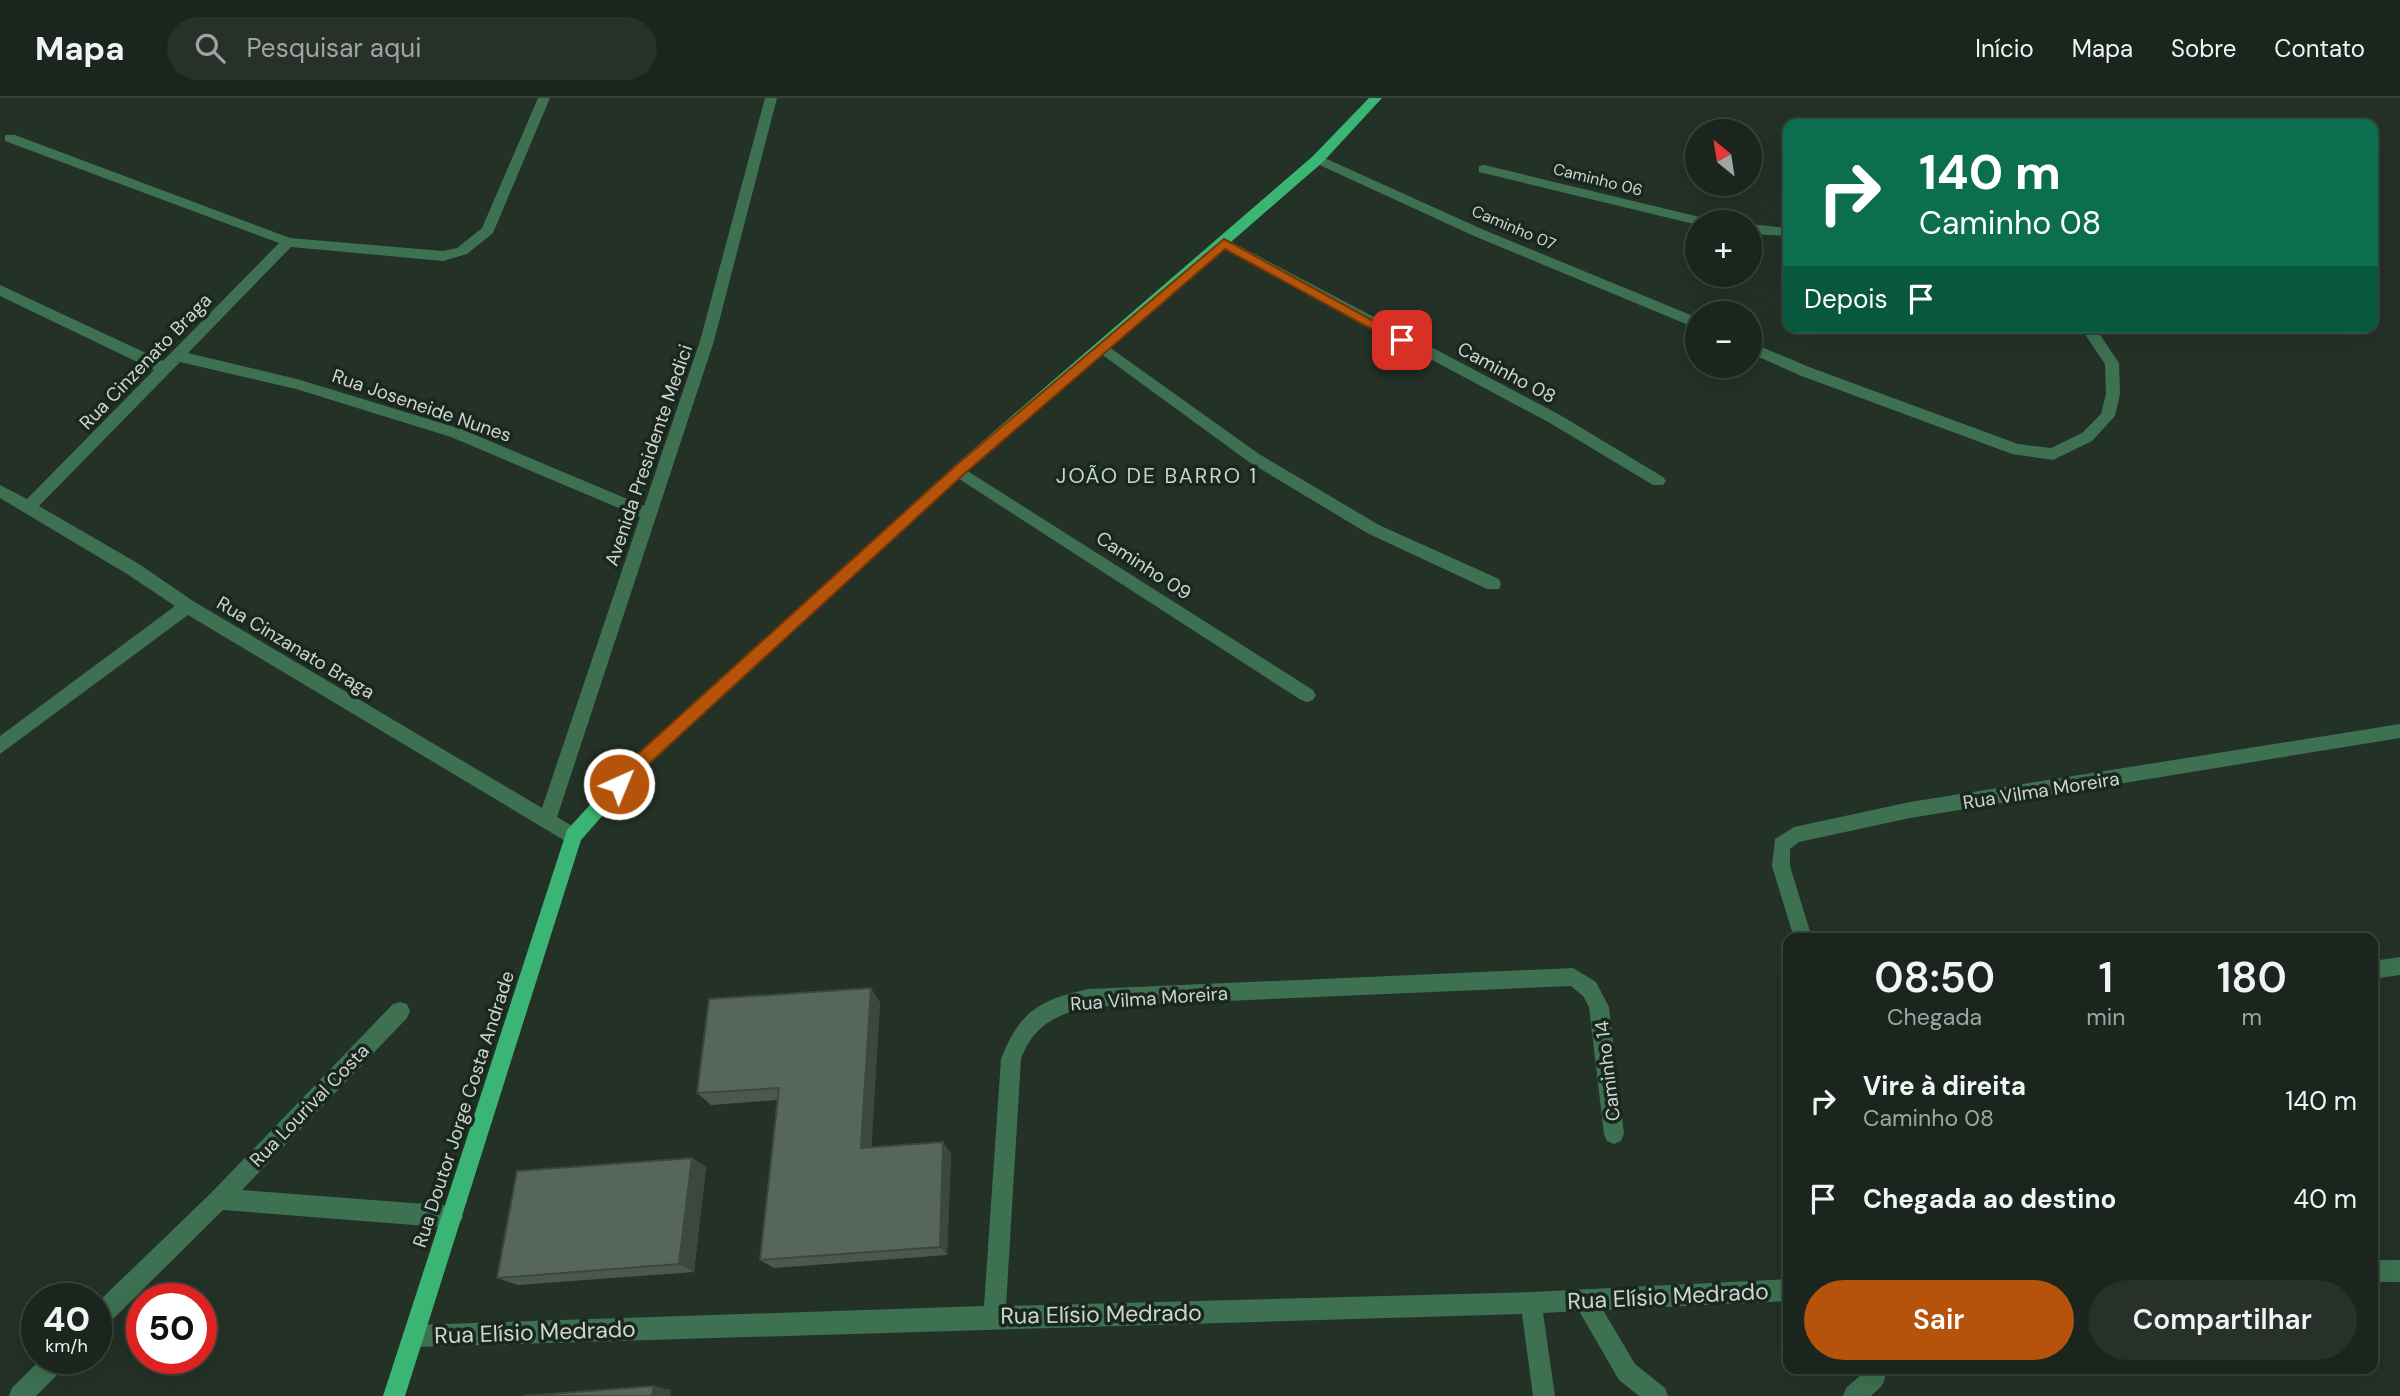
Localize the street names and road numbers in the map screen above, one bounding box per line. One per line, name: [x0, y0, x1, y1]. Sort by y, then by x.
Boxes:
street label: Caminho 06: [1551, 158, 1645, 201]
street label: Caminho 07: [1468, 200, 1559, 255]
street label: Rua Cinzenato Braga: [74, 288, 217, 435]
street label: Caminho 08: [1453, 336, 1560, 409]
street label: Avenida Presidente Medici: [599, 341, 698, 569]
street label: Rua Joseneide Nunes: [329, 363, 515, 448]
street label: Caminho 09: [1091, 525, 1196, 605]
street label: Rua Cinzanato Braga: [212, 590, 379, 704]
street label: Rua Vilma Moreira: [1961, 766, 2121, 815]
street label: Rua Doutor Jorge Costa Andrade: [407, 968, 520, 1251]
street label: Rua Vilma Moreira: [1069, 981, 1229, 1016]
street label: Caminho 14: [1589, 1019, 1626, 1123]
street label: Rua Lourival Costa: [244, 1038, 375, 1172]
street label: Rua Elísio Medrado: [1567, 1276, 1769, 1316]
street label: Rua Elísio Medrado: [1000, 1297, 1202, 1331]
street label: Rua Elísio Medrado: [434, 1313, 636, 1351]

